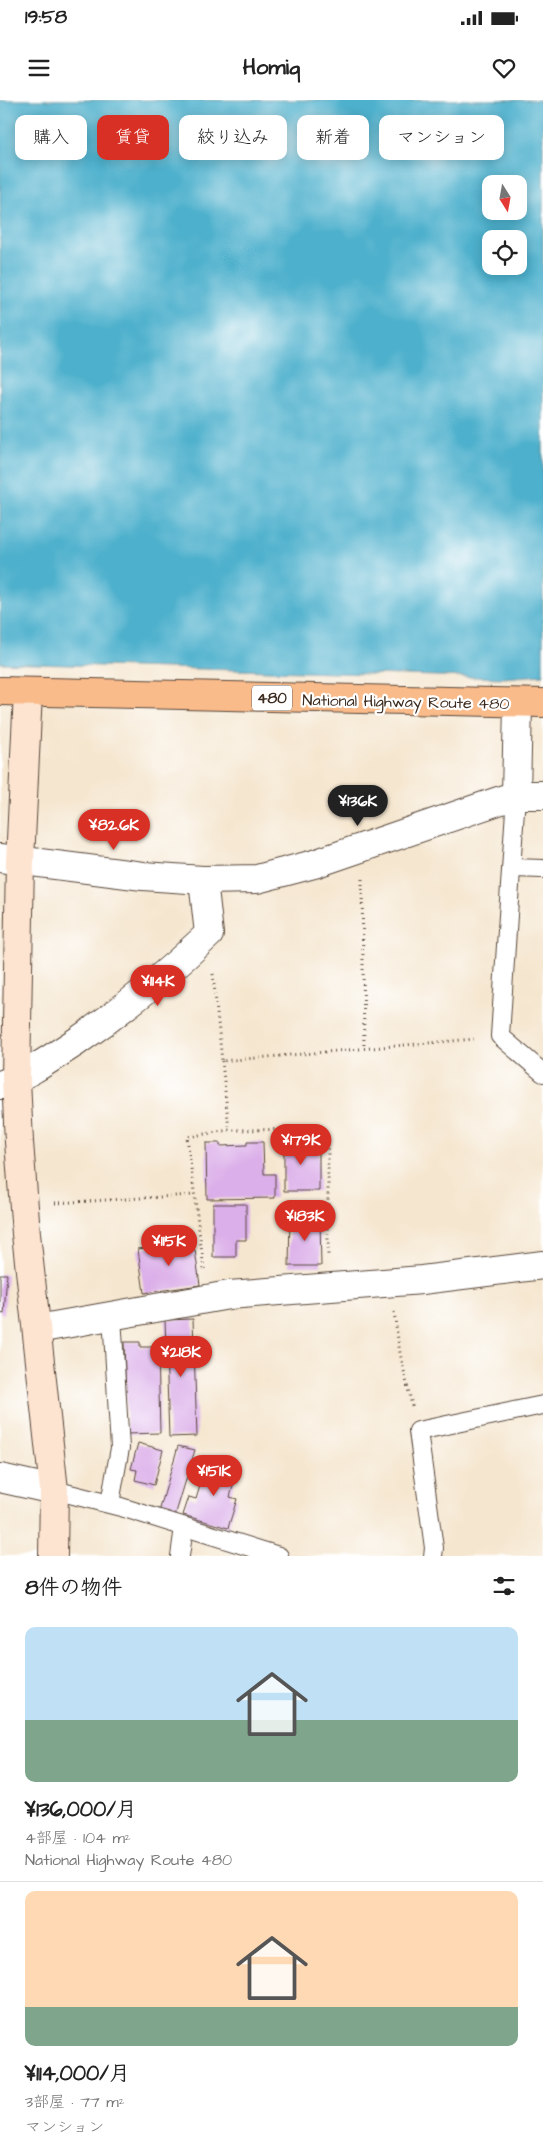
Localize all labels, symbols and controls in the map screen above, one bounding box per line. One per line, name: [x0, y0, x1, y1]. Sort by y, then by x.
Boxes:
text: 19:58: [25, 4, 67, 31]
text: Homiq: [243, 52, 300, 83]
icon: menu: [25, 54, 53, 82]
icon: heart: [490, 54, 518, 82]
chip: 購入: [15, 115, 87, 160]
chip: 賃貸: [97, 115, 169, 160]
chip: 絞り込み: [179, 115, 287, 160]
chip: 新着: [297, 115, 369, 160]
chip: マンション: [379, 115, 504, 160]
north arrow: [482, 175, 528, 220]
map controls: [482, 175, 527, 275]
button: locate: [482, 230, 527, 275]
road number: 480: [252, 686, 292, 710]
street label: National Highway Route 480: [302, 689, 510, 716]
pin: ¥136K: [323, 784, 393, 827]
text: ¥136K: [339, 790, 377, 812]
pin: ¥82.6K: [73, 808, 155, 851]
text: ¥82.6K: [89, 814, 139, 836]
pin: ¥114K: [123, 964, 193, 1007]
text: ¥114K: [141, 970, 175, 992]
pin: ¥179K: [266, 1124, 336, 1166]
text: ¥179K: [281, 1129, 321, 1151]
pin: ¥183K: [270, 1200, 340, 1242]
text: ¥183K: [286, 1205, 324, 1227]
pin: ¥115K: [134, 1224, 204, 1267]
text: ¥115K: [152, 1230, 186, 1252]
pin: ¥218K: [146, 1336, 216, 1378]
text: ¥218K: [161, 1341, 201, 1363]
pin: ¥151K: [179, 1454, 249, 1497]
text: ¥151K: [197, 1460, 231, 1482]
icon: filters: [490, 1572, 518, 1600]
text: 8件の物件: [25, 1573, 123, 1602]
icon: home: [227, 1659, 317, 1749]
text: ¥136,000/月: [25, 1795, 137, 1824]
text: 4部屋 · 104 m²: [25, 1827, 131, 1849]
text: National Highway Route 480: [25, 1849, 232, 1871]
icon: home: [227, 1923, 317, 2013]
text: ¥114,000/月: [25, 2059, 130, 2088]
text: 3部屋 · 77 m²: [25, 2091, 125, 2113]
text: マンション: [25, 2116, 104, 2138]

